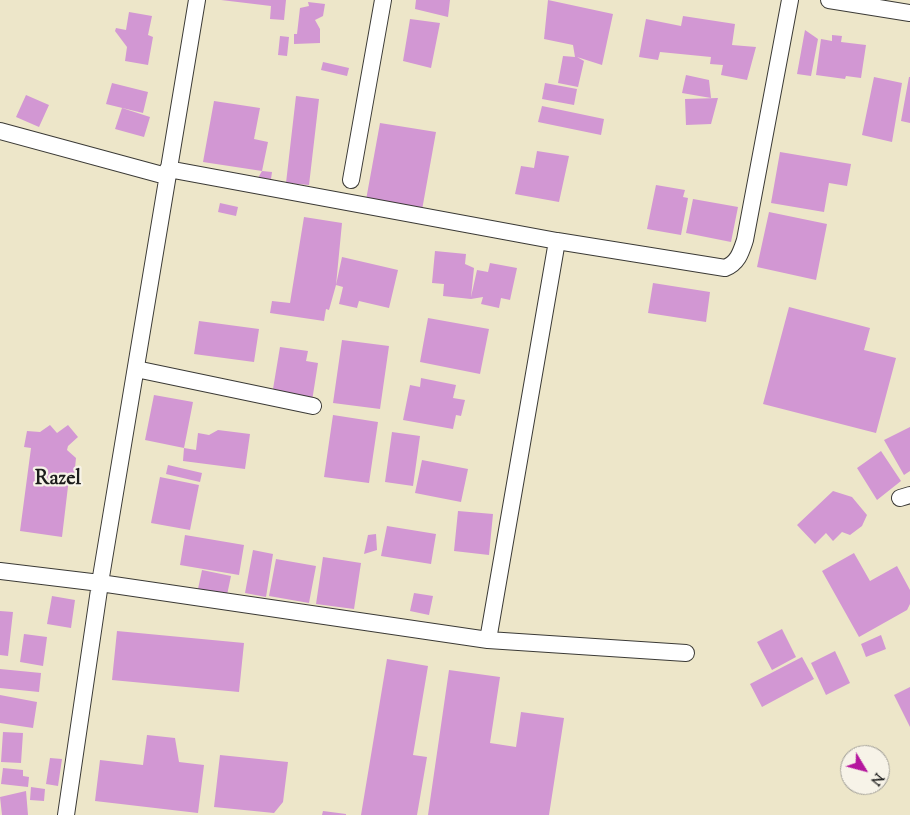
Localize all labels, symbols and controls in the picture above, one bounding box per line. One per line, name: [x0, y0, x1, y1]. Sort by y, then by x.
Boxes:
district label: Razel: [35, 469, 81, 493]
north arrow: [840, 745, 890, 795]
text: N: [865, 768, 888, 789]

